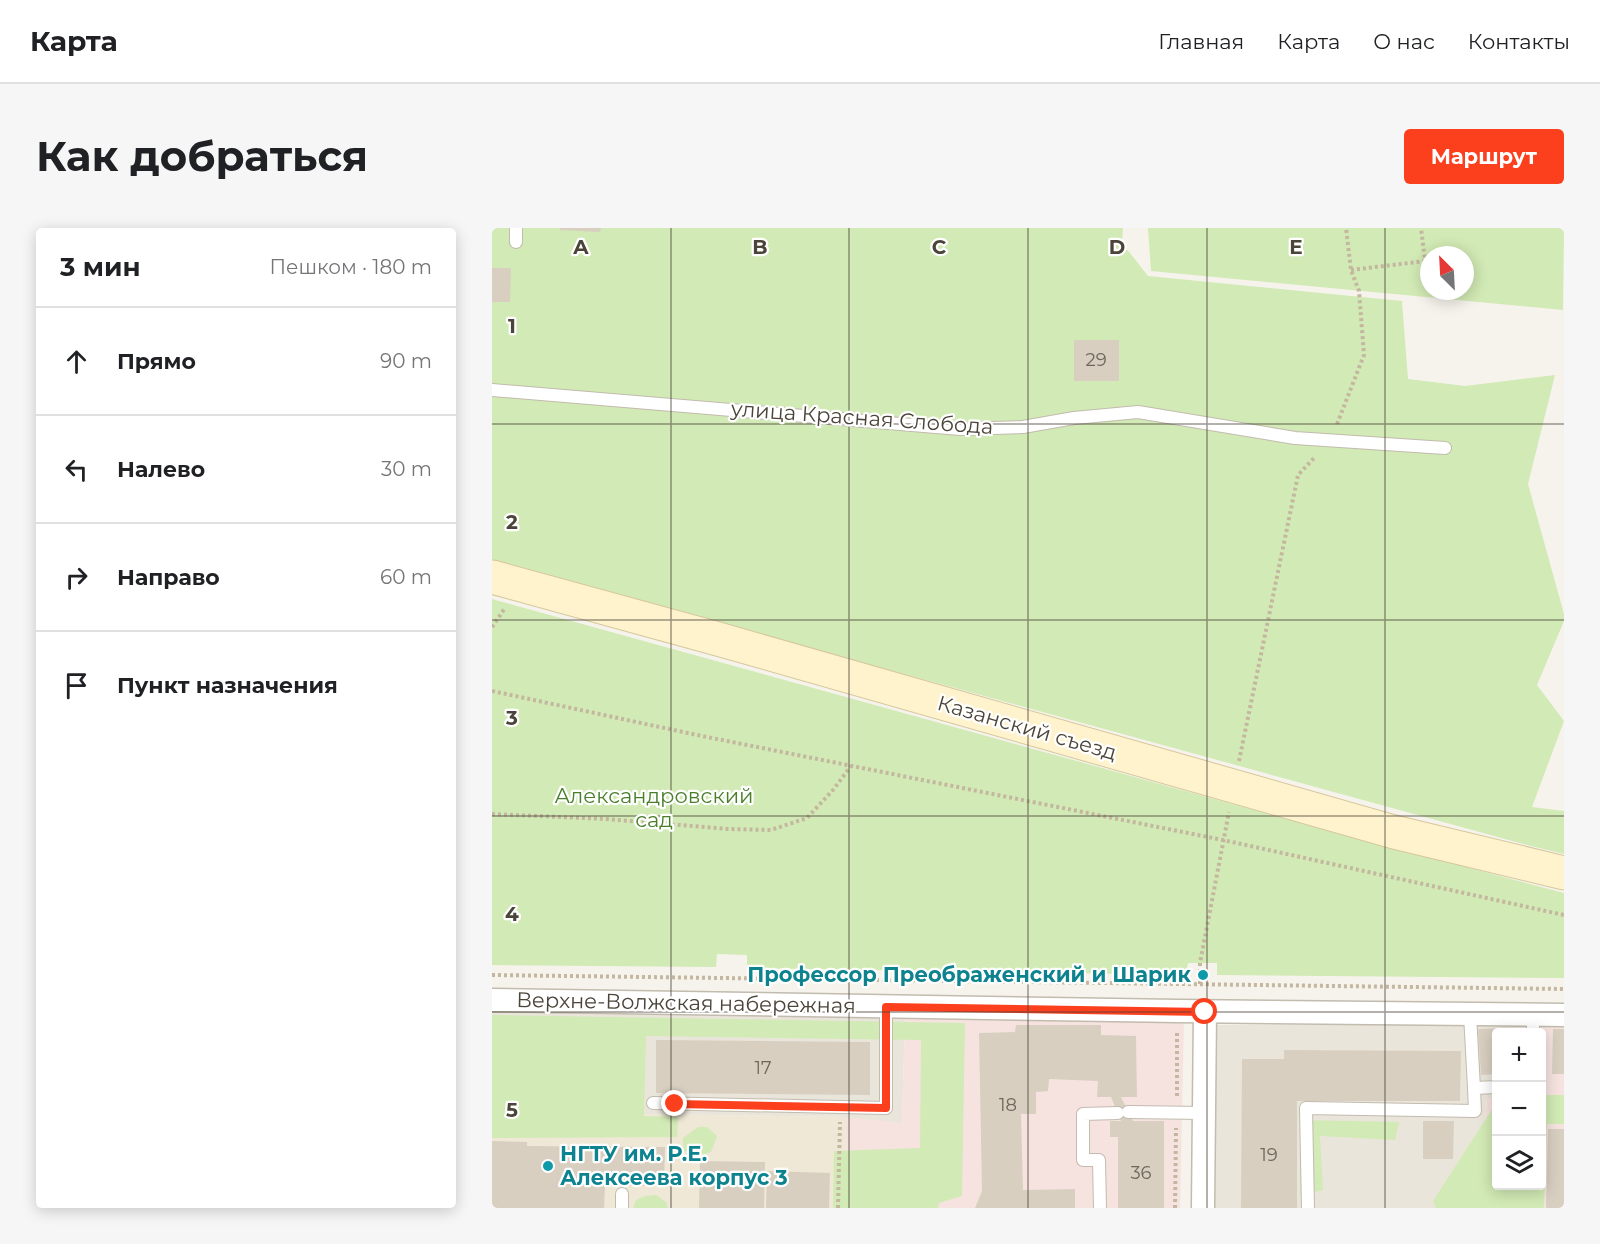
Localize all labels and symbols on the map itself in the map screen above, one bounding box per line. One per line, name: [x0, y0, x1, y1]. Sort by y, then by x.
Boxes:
text: A: [572, 235, 589, 259]
text: B: [752, 235, 768, 259]
text: C: [932, 235, 947, 259]
text: D: [1109, 235, 1125, 259]
text: E: [1289, 235, 1303, 259]
north arrow: [1420, 246, 1474, 300]
text: 1: [508, 314, 516, 338]
house number: 29: [1085, 349, 1107, 371]
street label: улица Красная Слобода: [729, 396, 994, 439]
text: 2: [506, 510, 518, 534]
street label: Казанский съезд: [935, 690, 1120, 765]
text: 3: [505, 706, 518, 730]
park label: Александровский сад: [554, 783, 754, 832]
text: 4: [505, 902, 519, 926]
place label: Профессор Преображенский и Шарик: [747, 962, 1192, 987]
marker: Профессор Преображенский и Шарик: [1196, 968, 1210, 982]
street label: Верхне-Волжская набережная: [516, 987, 856, 1018]
route start: [1191, 998, 1217, 1024]
house number: 17: [754, 1057, 772, 1079]
route end: [661, 1090, 687, 1116]
house number: 18: [999, 1094, 1017, 1116]
text: 5: [506, 1098, 518, 1122]
place label: НГТУ им. Р.Е. Алексеева корпус 3: [560, 1141, 788, 1190]
house number: 19: [1260, 1144, 1278, 1166]
marker: НГТУ им. Р.Е. Алексеева корпус 3: [541, 1159, 555, 1173]
house number: 36: [1130, 1162, 1152, 1184]

